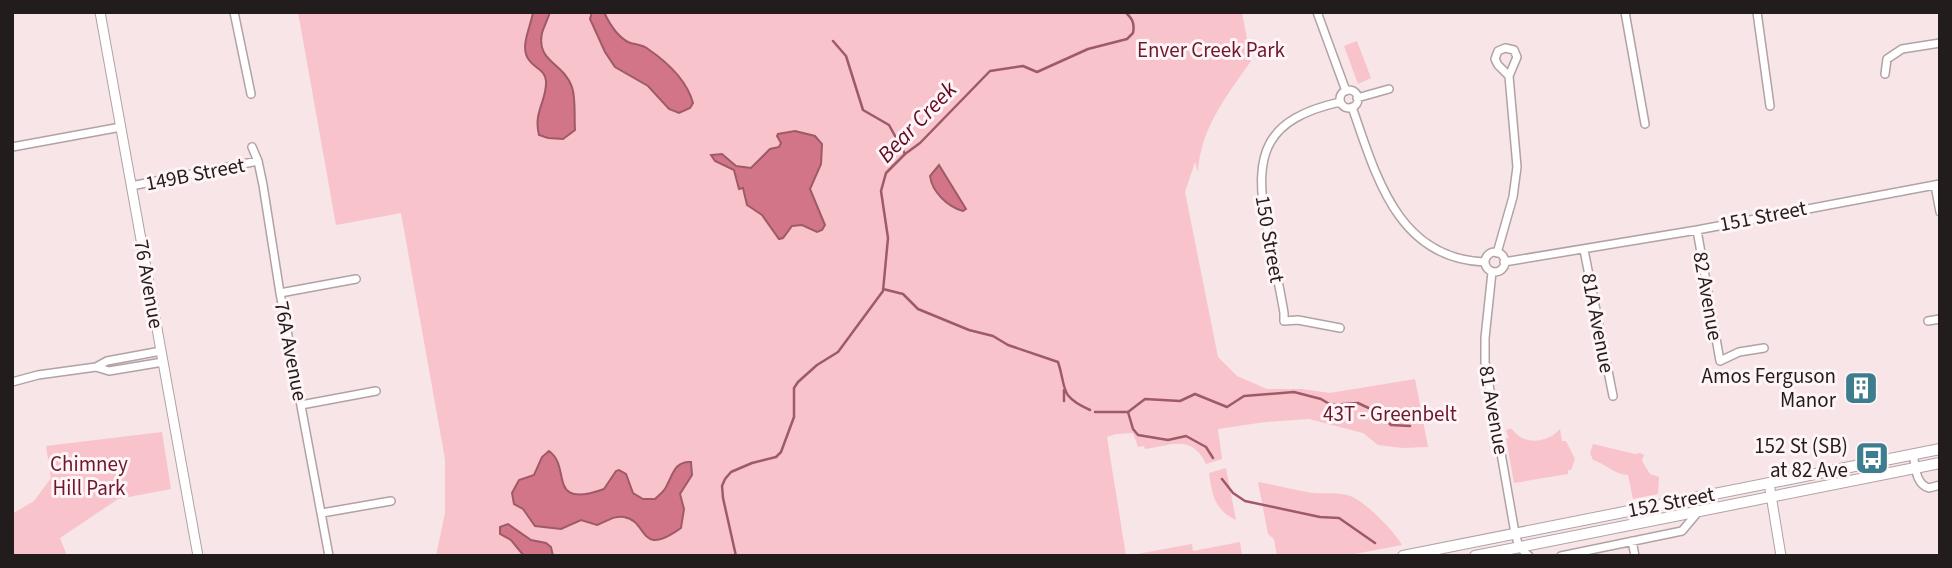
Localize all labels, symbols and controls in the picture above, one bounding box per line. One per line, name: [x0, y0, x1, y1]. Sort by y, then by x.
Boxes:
park label: Enver Creek Park: [1137, 35, 1286, 65]
water label: Bear Creek: [870, 73, 965, 170]
street label: 149B Street: [143, 150, 247, 198]
street label: 150 Street: [1248, 193, 1292, 285]
street label: 151 Street: [1717, 193, 1809, 239]
street label: 76 Avenue: [126, 237, 172, 331]
street label: 82 Avenue: [1685, 249, 1731, 343]
street label: 81A Avenue: [1574, 270, 1622, 376]
street label: 76A Avenue: [267, 298, 315, 404]
place label: Amos Ferguson Manor: [1702, 361, 1837, 415]
street label: 81 Avenue: [1471, 363, 1517, 457]
building icon: Amos Ferguson Manor: [1842, 369, 1880, 407]
park label: 43T - Greenbelt: [1323, 399, 1457, 429]
place label: 152 St (SB) at 82 Ave: [1754, 431, 1848, 485]
bus stop icon: 152 St (SB) at 82 Ave: [1853, 439, 1891, 477]
park label: Chimney Hill Park: [50, 449, 128, 503]
street label: 152 Street: [1625, 479, 1717, 525]

